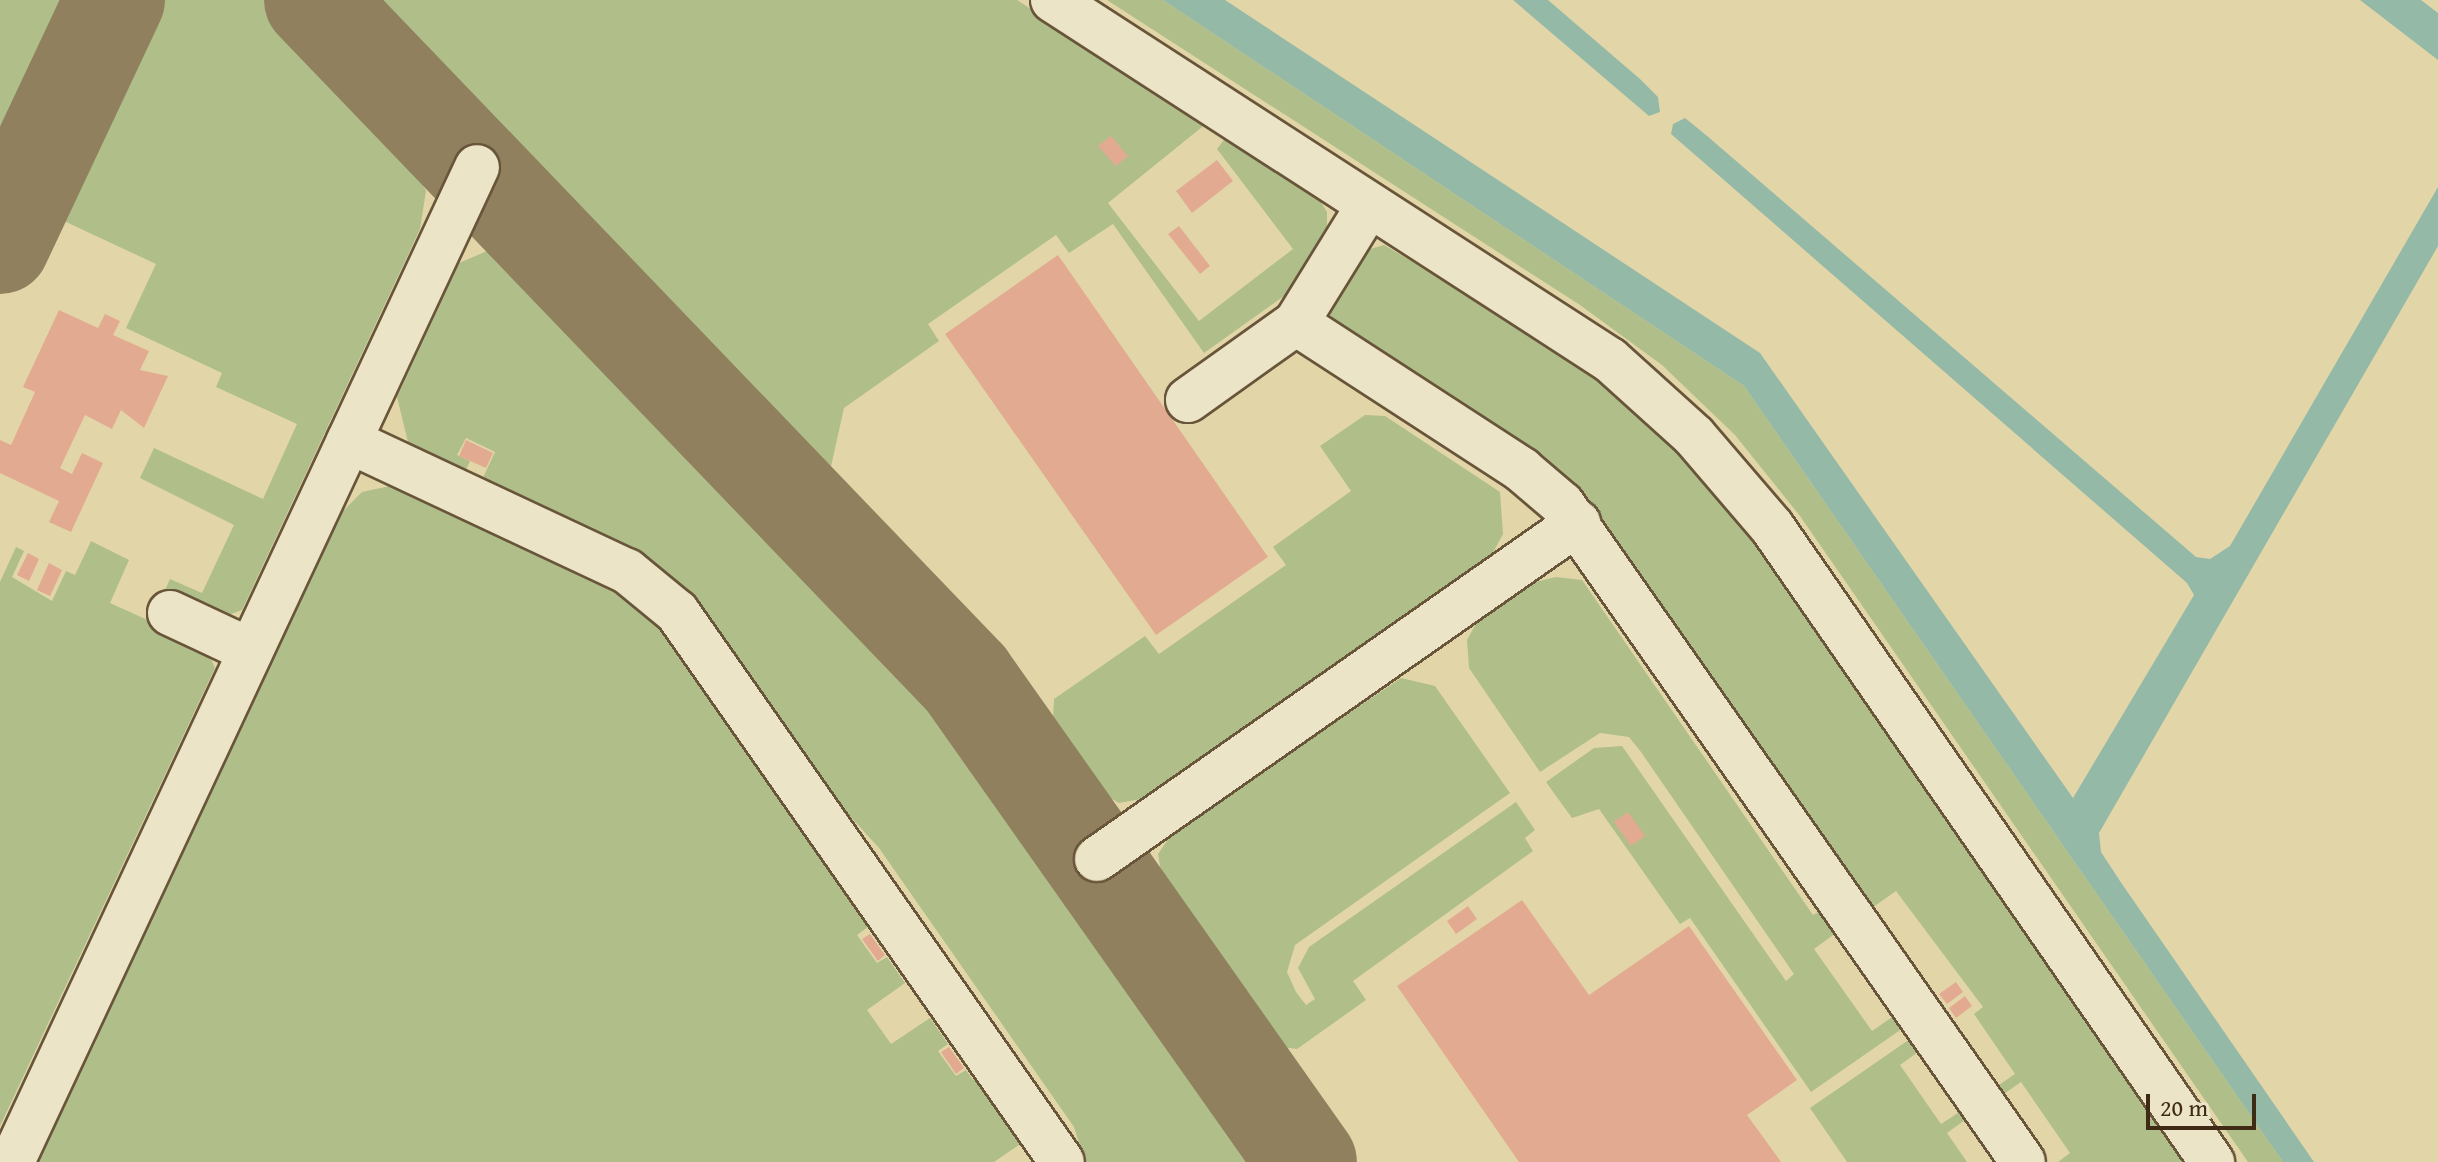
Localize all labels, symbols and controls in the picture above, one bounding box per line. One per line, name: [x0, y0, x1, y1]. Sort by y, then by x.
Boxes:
scale bar: [2150, 1078, 2260, 1128]
text: 20 m: [2160, 1090, 2208, 1125]

